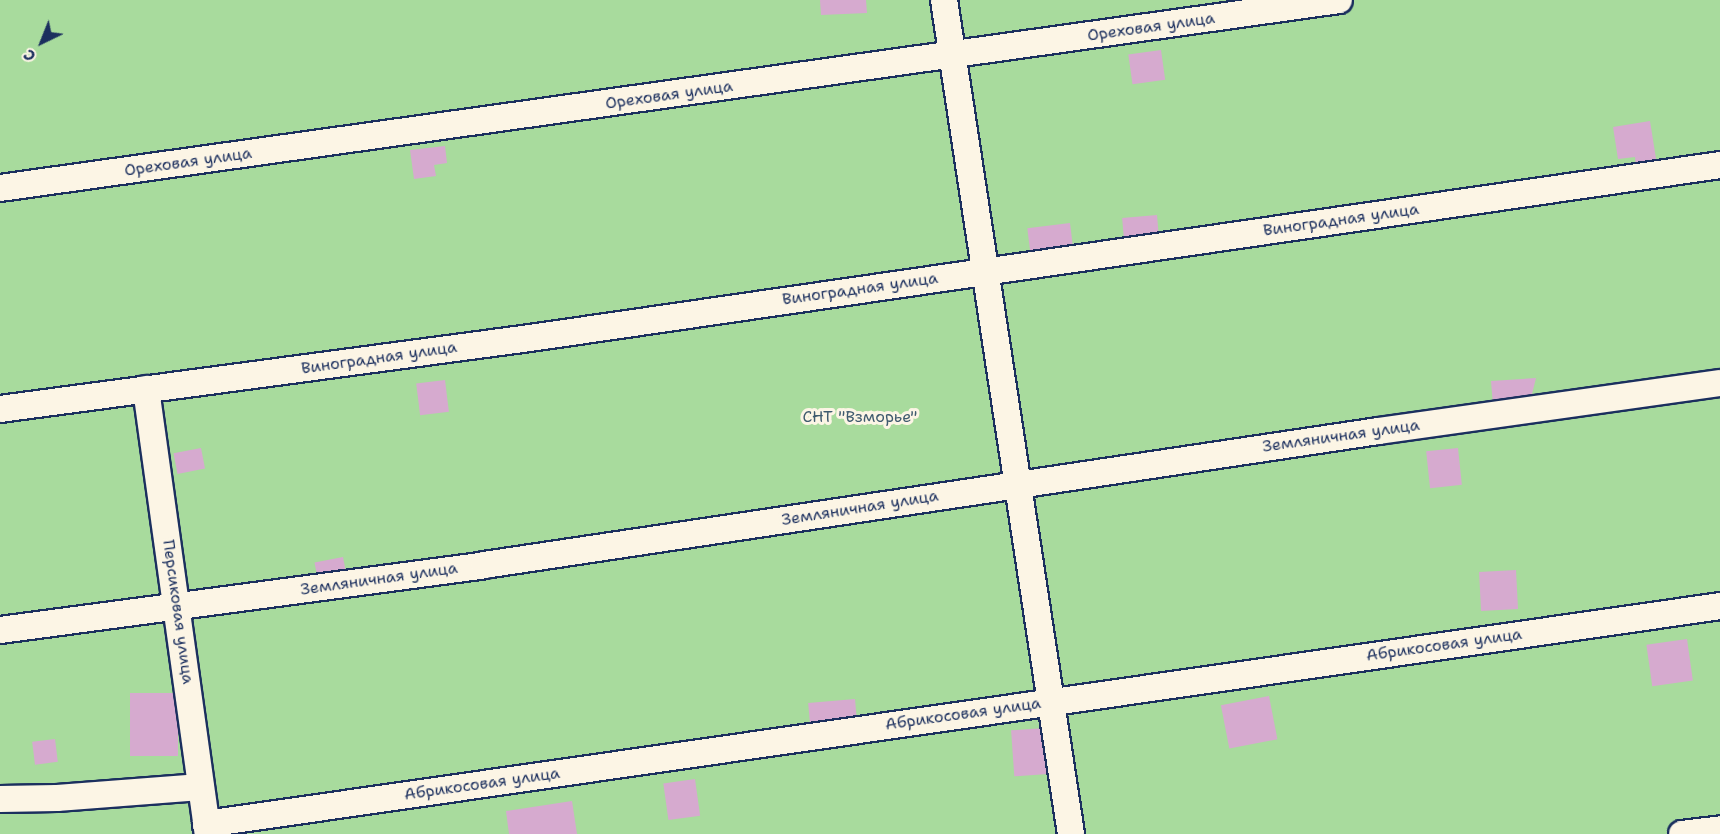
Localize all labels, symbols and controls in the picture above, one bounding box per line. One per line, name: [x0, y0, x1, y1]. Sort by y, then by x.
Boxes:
street label: Ореховая улица: [1086, 9, 1216, 45]
north arrow: [12, 12, 72, 72]
text: С: [19, 45, 40, 67]
street label: Ореховая улица: [604, 77, 734, 113]
street label: Ореховая улица: [123, 144, 253, 180]
street label: Виноградная улица: [1262, 200, 1420, 240]
street label: Виноградная улица: [781, 269, 939, 309]
street label: Виноградная улица: [300, 338, 458, 378]
park label: СНТ "Взморье": [803, 407, 917, 427]
street label: Земляничная улица: [1261, 415, 1421, 457]
street label: Земляничная улица: [780, 486, 940, 530]
street label: Персиковая улица: [158, 539, 198, 685]
street label: Земляничная улица: [299, 558, 459, 600]
street label: Абрикосовая улица: [1365, 625, 1523, 665]
street label: Абрикосовая улица: [884, 694, 1042, 734]
street label: Абрикосовая улица: [403, 764, 561, 804]

